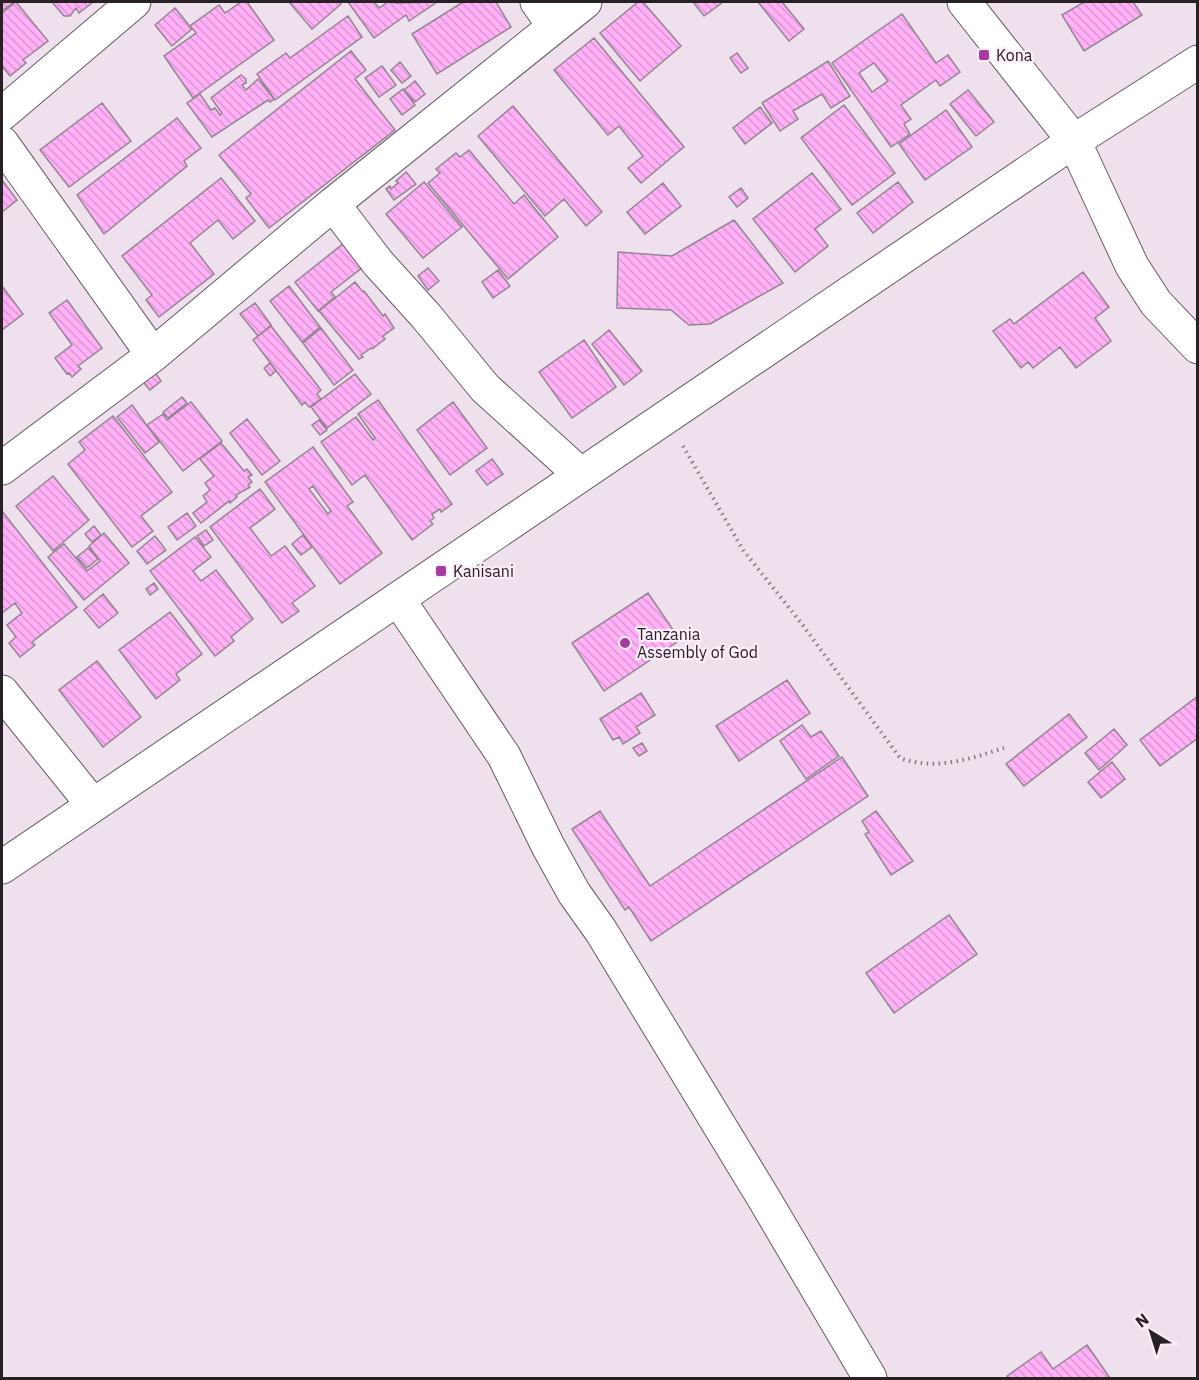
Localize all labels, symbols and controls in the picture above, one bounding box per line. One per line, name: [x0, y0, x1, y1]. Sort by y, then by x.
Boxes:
place label: Kona: [996, 45, 1033, 65]
marker: Kona: [977, 48, 991, 62]
place label: Kanisani: [453, 561, 514, 581]
marker: Kanisani: [434, 564, 448, 578]
place label: Tanzania Assembly of God: [637, 624, 758, 662]
marker: Tanzania Assembly of God: [618, 636, 632, 650]
north arrow: [1121, 1302, 1181, 1362]
text: N: [1131, 1309, 1152, 1332]

